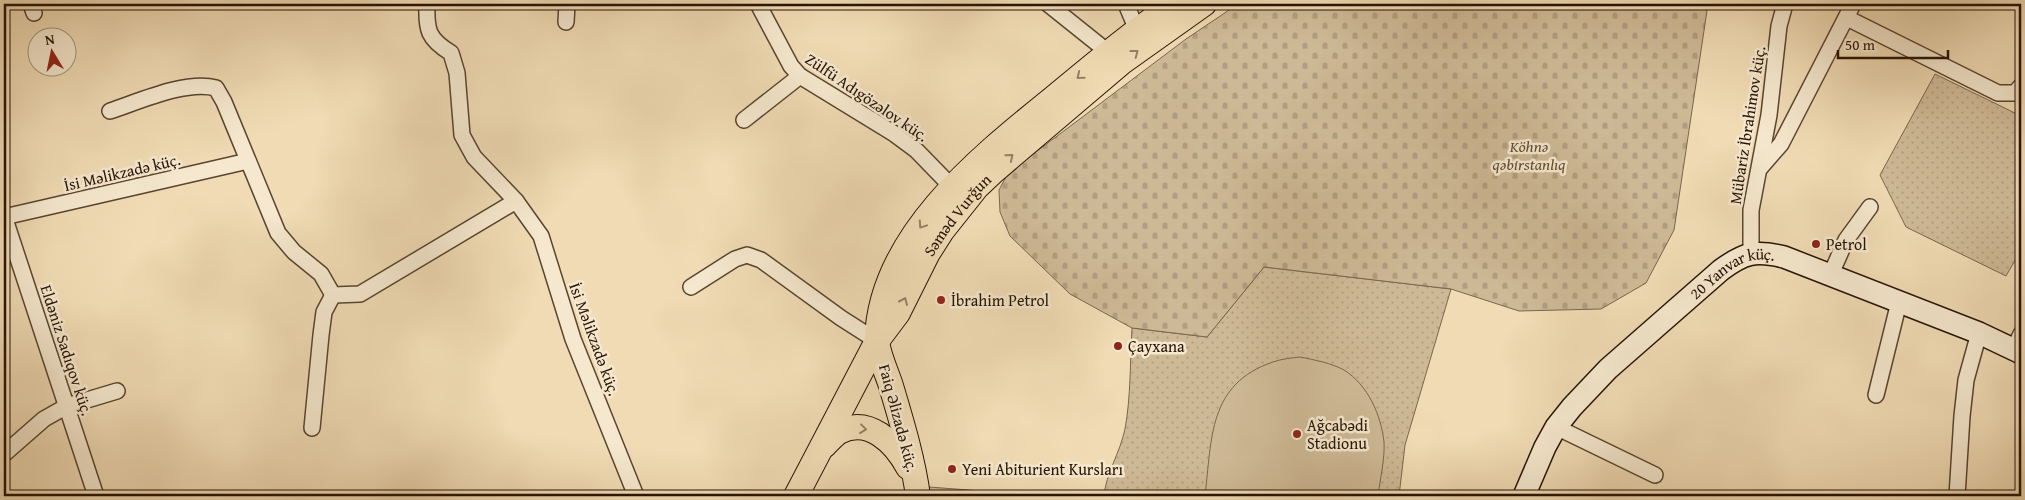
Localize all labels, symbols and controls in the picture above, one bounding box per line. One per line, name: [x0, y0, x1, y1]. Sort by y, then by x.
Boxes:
north arrow: [28, 28, 78, 78]
text: N: [43, 28, 57, 50]
scale bar: [1838, 28, 1948, 60]
text: 50 m: [1845, 34, 1876, 55]
street label: Mübariz İbrahimov küç.: [1723, 44, 1771, 206]
street label: Zülfü Adıgözəlov küç.: [801, 47, 933, 147]
one-way arrow: [1129, 50, 1139, 59]
one-way arrow: [1077, 70, 1086, 78]
park label: Köhnə qəbirstanlıq: [1492, 134, 1566, 176]
street label: İsi Məlikzadə küç.: [61, 147, 183, 197]
one-way arrow: [1004, 154, 1013, 163]
street label: Səməd Vurğun: [917, 168, 996, 261]
one-way arrow: [918, 220, 928, 229]
place label: Petrol: [1826, 232, 1867, 256]
marker: Petrol: [1810, 238, 1822, 250]
street label: 20 Yanvar küç.: [1684, 241, 1777, 305]
street label: İsi Məlikzadə küç.: [563, 279, 627, 399]
street label: Eldəniz Sadıqov küç.: [34, 281, 100, 419]
place label: İbrahim Petrol: [951, 288, 1050, 312]
marker: İbrahim Petrol: [935, 294, 947, 306]
one-way arrow: [898, 297, 908, 306]
place label: Çayxana: [1128, 334, 1185, 358]
marker: Çayxana: [1112, 340, 1124, 352]
street label: Faiq Əlizadə küç.: [873, 361, 925, 475]
place label: Ağcabədi Stadionu: [1307, 413, 1369, 455]
one-way arrow: [860, 423, 868, 434]
marker: Ağcabədi Stadionu: [1291, 428, 1303, 440]
place label: Yeni Abiturient Kursları: [962, 457, 1123, 481]
marker: Yeni Abiturient Kursları: [946, 463, 958, 475]

